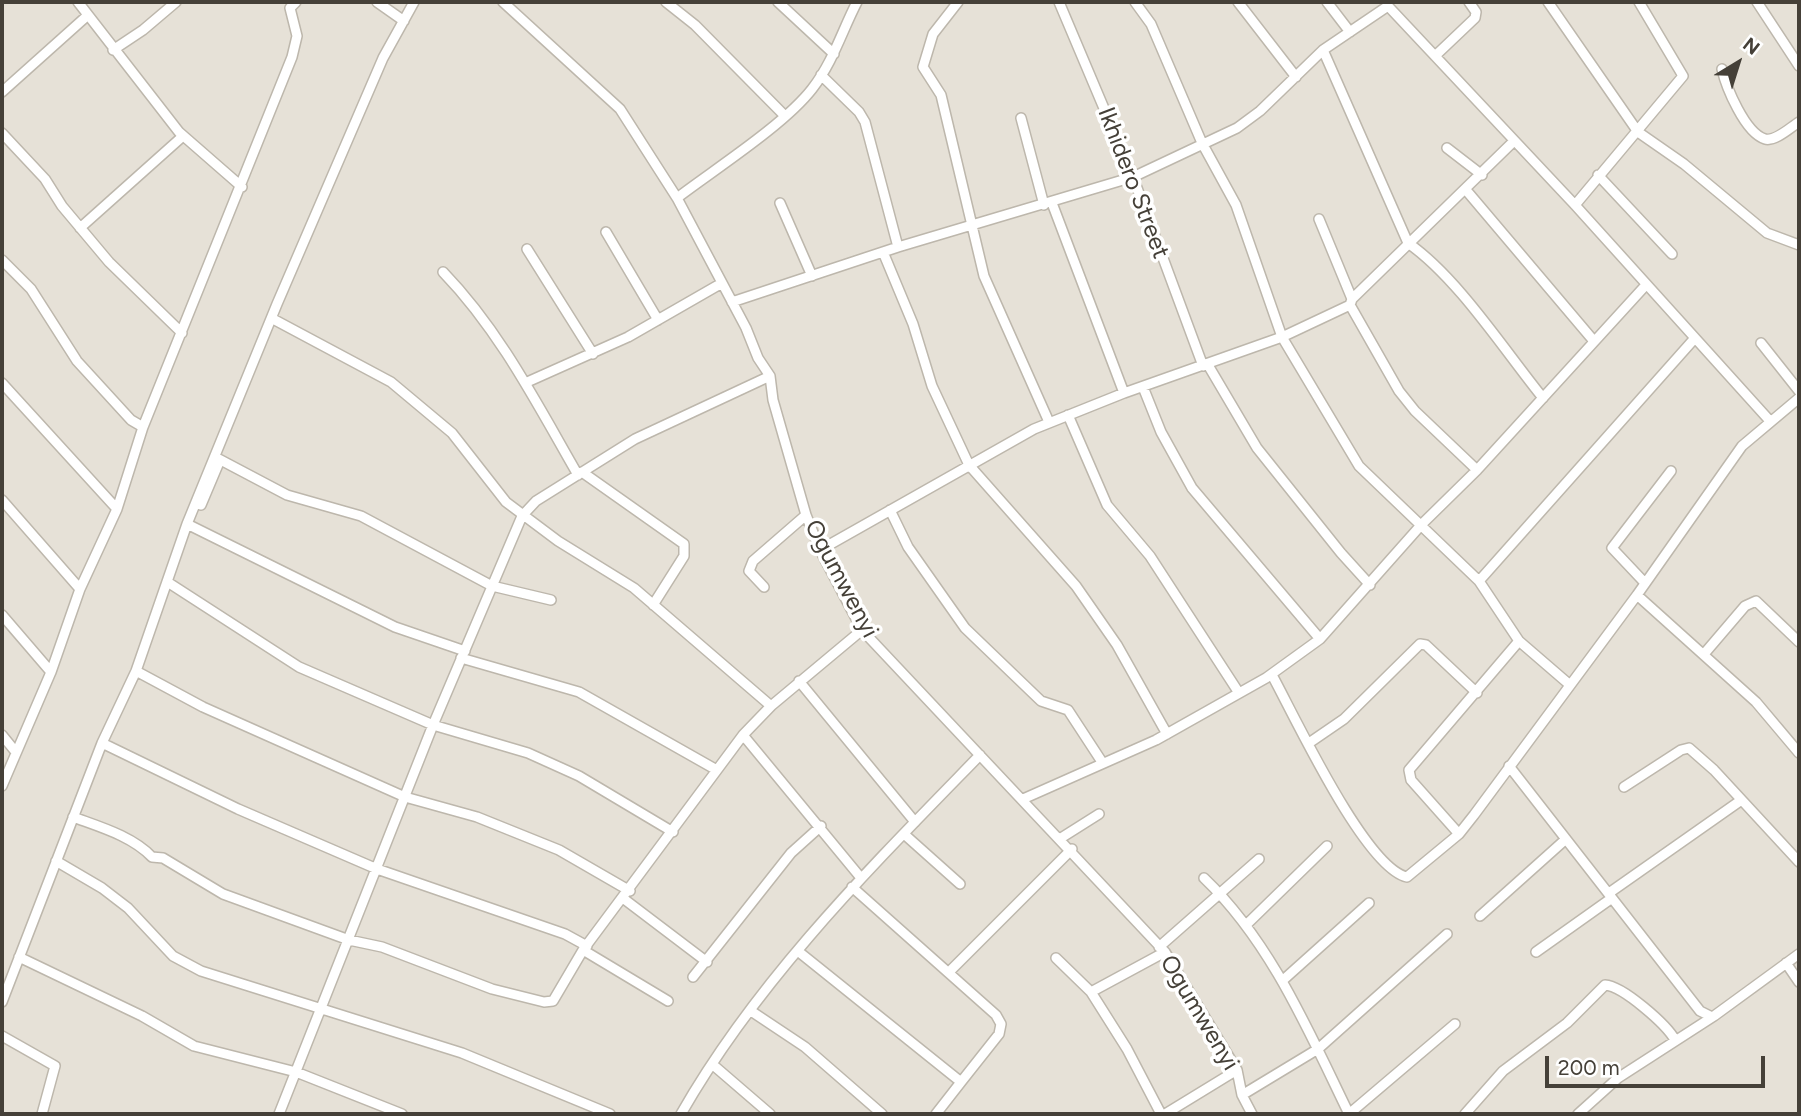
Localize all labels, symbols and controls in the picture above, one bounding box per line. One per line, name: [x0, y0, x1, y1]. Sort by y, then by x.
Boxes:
north arrow: [1703, 28, 1773, 98]
text: N: [1738, 32, 1764, 60]
street label: Ikhidero Street: [1091, 103, 1175, 263]
street label: Ogumwenyi: [798, 515, 884, 643]
street label: Ogumwenyi: [1153, 950, 1245, 1076]
scale bar: [1549, 1042, 1770, 1086]
text: 200 m: [1558, 1055, 1620, 1080]

